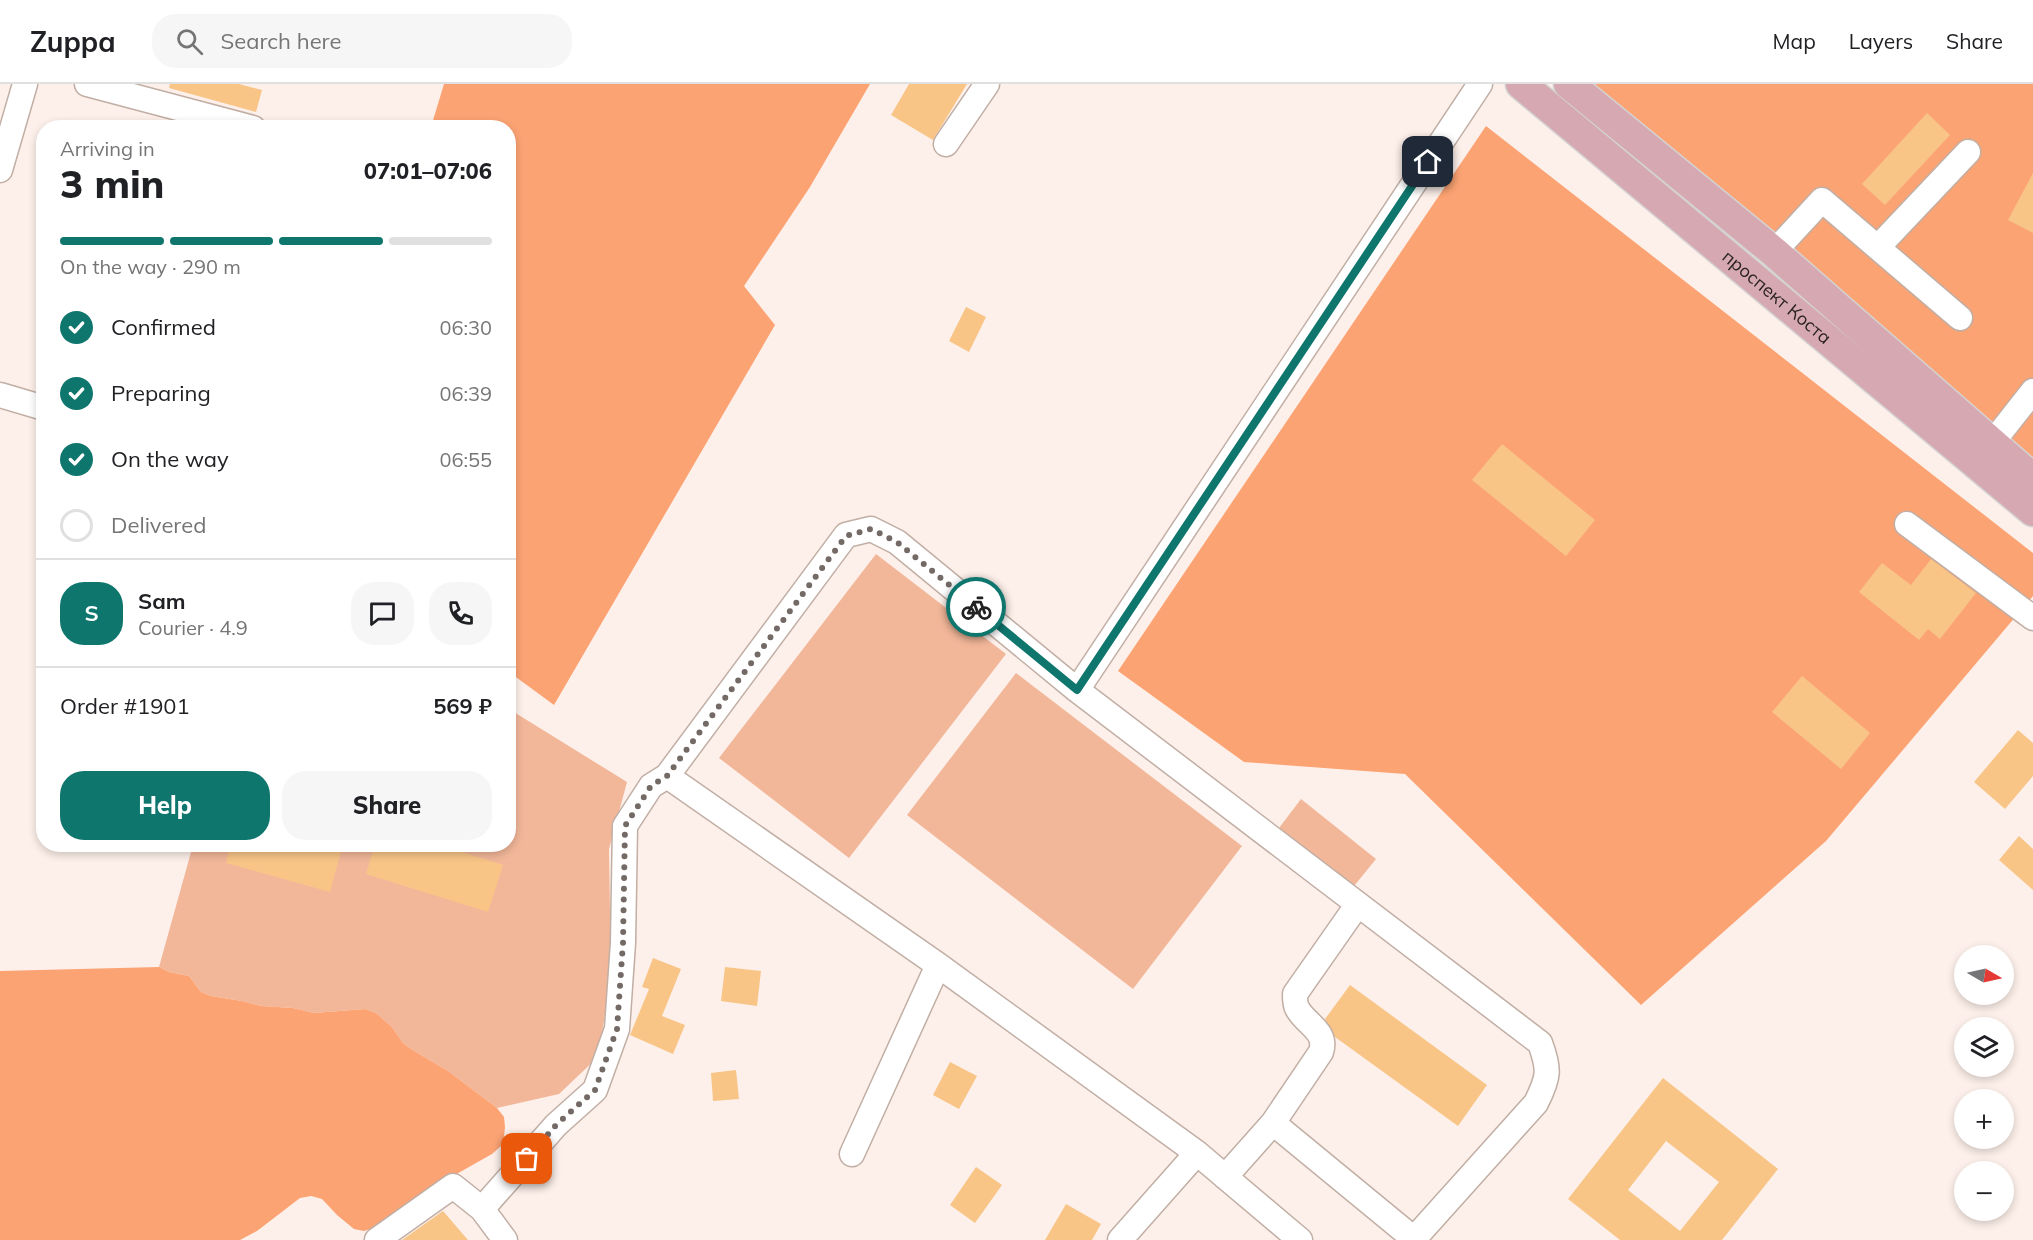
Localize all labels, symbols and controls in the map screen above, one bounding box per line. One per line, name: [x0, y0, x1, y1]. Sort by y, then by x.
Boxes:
search box: [152, 14, 572, 68]
text: Zuppa: [30, 24, 116, 59]
icon: search: [173, 25, 206, 58]
text: Search here: [221, 27, 341, 55]
text: Map: [1773, 28, 1816, 54]
text: Layers: [1849, 28, 1913, 54]
text: Share: [1946, 28, 2003, 54]
text: Arriving in: [60, 136, 155, 161]
pin: [1402, 136, 1453, 187]
icon: home: [1411, 145, 1444, 178]
text: 07:01–07:06: [364, 157, 492, 185]
text: 3 min: [60, 159, 165, 208]
street label: проспект Коста: [1718, 245, 1836, 349]
text: On the way · 290 m: [60, 254, 241, 279]
icon: check: [60, 311, 93, 344]
text: Confirmed: [111, 313, 216, 341]
text: 06:30: [439, 315, 492, 340]
icon: check: [60, 377, 93, 410]
text: Preparing: [111, 379, 211, 407]
text: 06:39: [439, 381, 492, 406]
icon: check: [60, 443, 93, 476]
text: On the way: [111, 445, 229, 473]
text: 06:55: [439, 447, 492, 472]
text: Delivered: [111, 511, 206, 539]
courier: [946, 577, 1006, 637]
button: chat: [351, 582, 414, 645]
button: phone: [429, 582, 492, 645]
text: Sam: [138, 587, 186, 615]
icon: bike: [960, 591, 993, 624]
text: S: [84, 599, 99, 627]
text: Courier · 4.9: [138, 615, 248, 640]
text: Order #1901: [60, 692, 190, 720]
text: 569 ₽: [433, 692, 492, 720]
button: Help: [60, 771, 270, 840]
button: Share: [282, 771, 492, 840]
north arrow: [1954, 945, 2014, 1005]
map controls: [1954, 945, 2014, 1221]
button: layers: [1954, 1017, 2014, 1077]
button: +: [1954, 1089, 2014, 1149]
pin: [501, 1133, 552, 1184]
icon: bag: [510, 1142, 543, 1175]
button: −: [1954, 1161, 2014, 1221]

